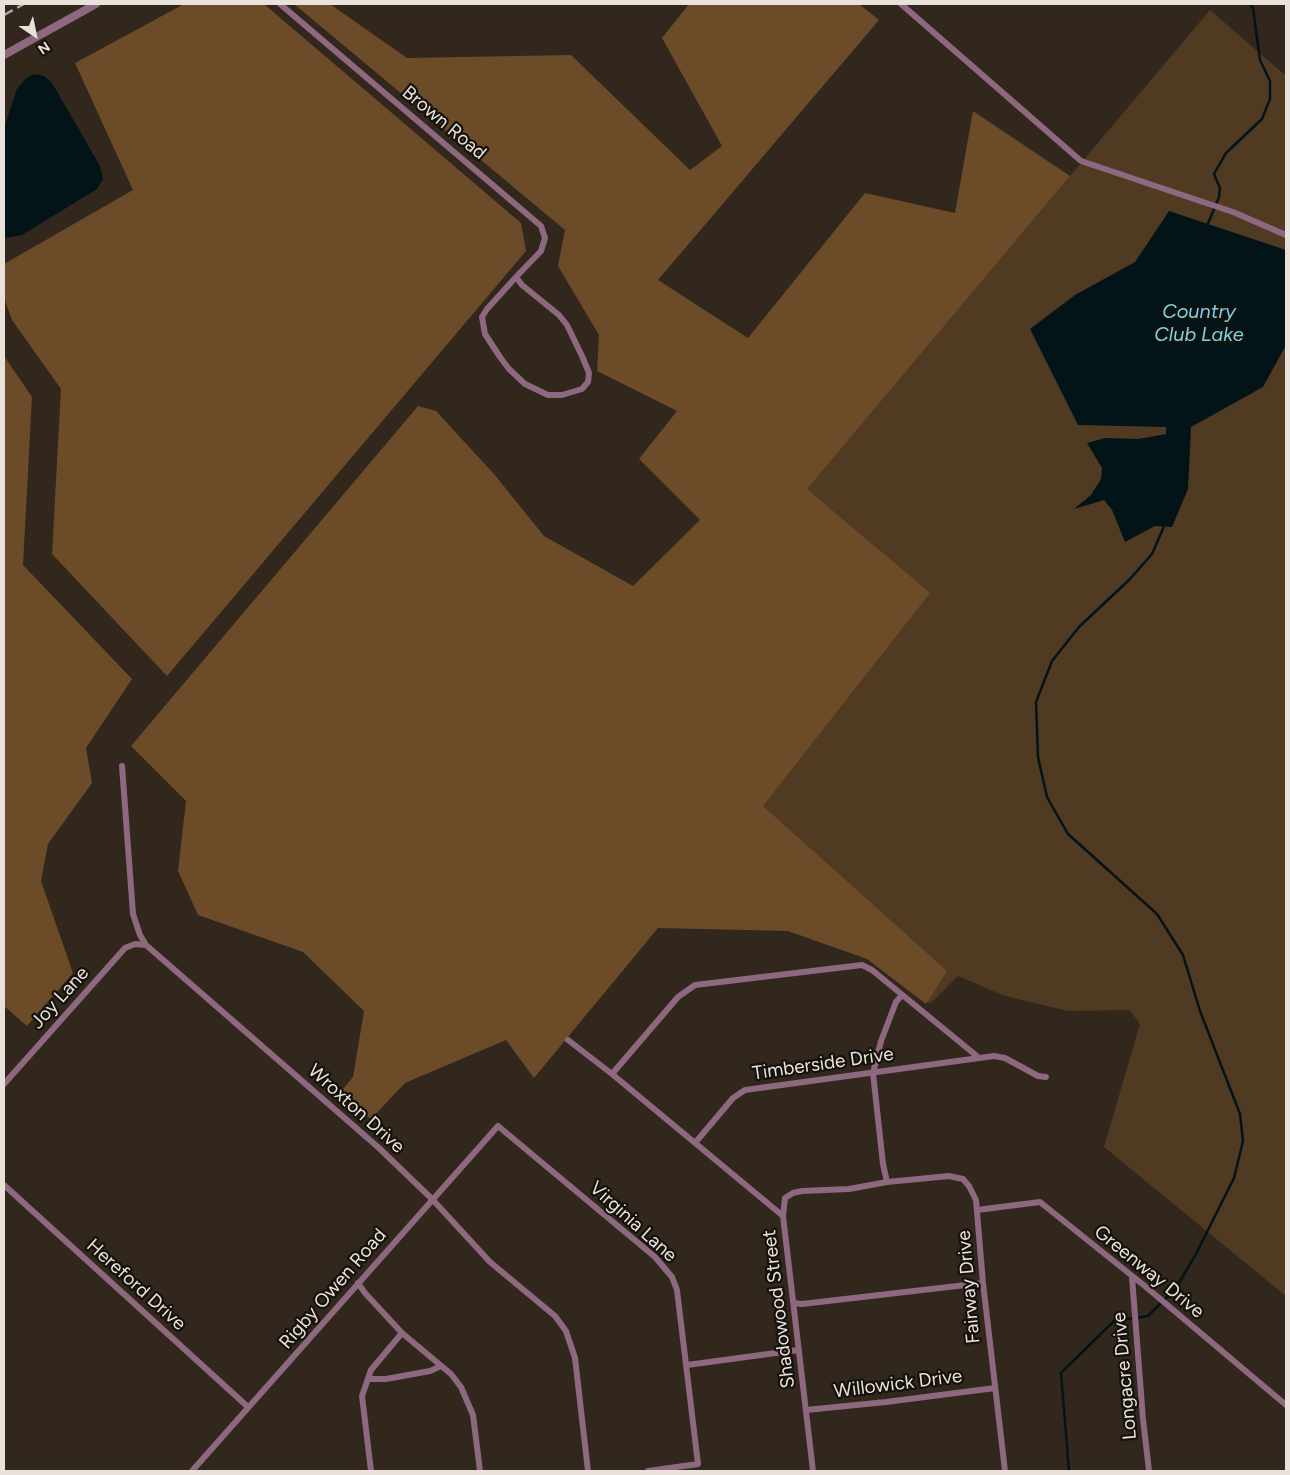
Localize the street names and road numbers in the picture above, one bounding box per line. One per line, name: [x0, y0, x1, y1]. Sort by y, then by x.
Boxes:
street label: Brown Road: [397, 81, 491, 165]
street label: Joy Lane: [26, 962, 94, 1034]
street label: Timberside Drive: [751, 1043, 895, 1085]
street label: Wroxton Drive: [303, 1060, 409, 1158]
street label: Virginia Lane: [585, 1177, 681, 1267]
street label: Greenway Drive: [1089, 1221, 1209, 1323]
street label: Rigby Owen Road: [275, 1224, 391, 1354]
street label: Shadowood Street: [758, 1228, 800, 1390]
street label: Fairway Drive: [953, 1229, 985, 1345]
street label: Hereford Drive: [82, 1235, 190, 1335]
street label: Longacre Drive: [1108, 1311, 1142, 1441]
street label: Willowick Drive: [832, 1365, 964, 1403]

